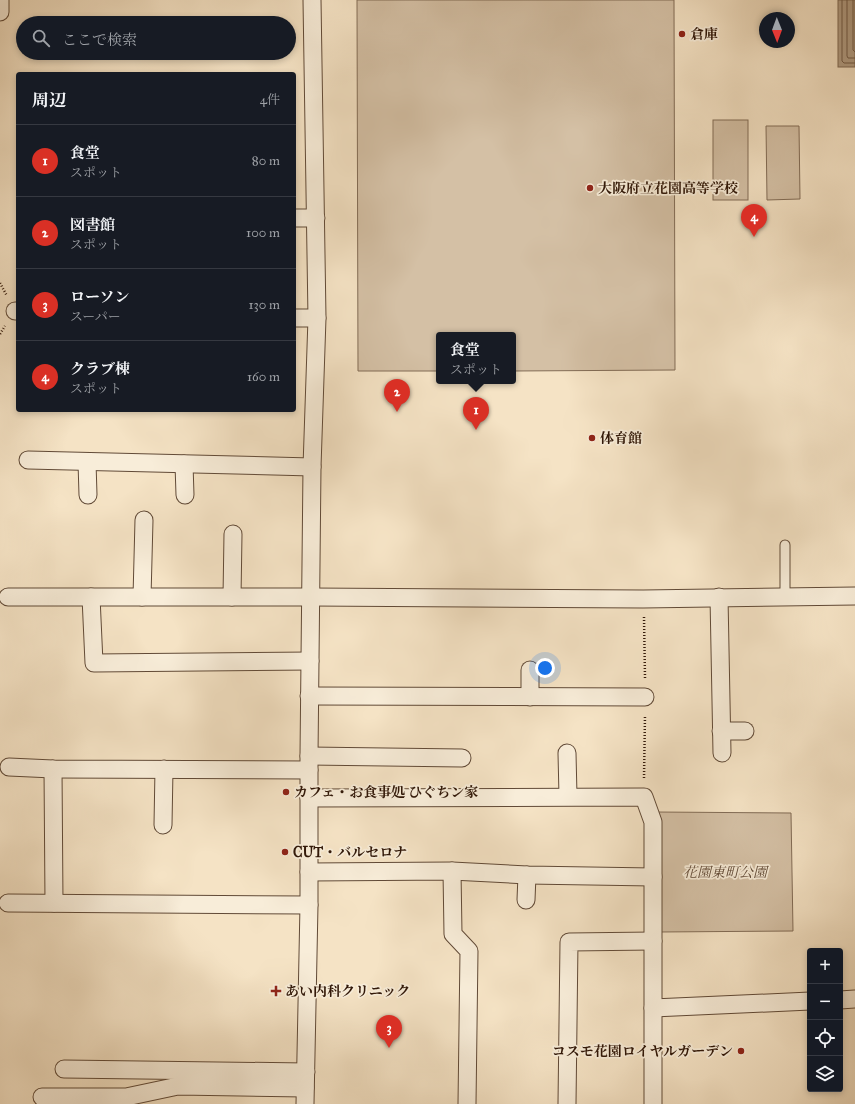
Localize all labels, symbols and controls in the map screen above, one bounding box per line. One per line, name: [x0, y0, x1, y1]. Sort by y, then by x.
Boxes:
north arrow: [759, 12, 795, 48]
search box: [16, 16, 296, 60]
place label: 倉庫: [690, 26, 718, 43]
icon: search: [30, 27, 52, 49]
marker: 倉庫: [677, 29, 687, 39]
text: ここで検索: [62, 31, 137, 49]
text: 周辺: [32, 90, 66, 111]
text: 4件: [260, 92, 280, 108]
text: 食堂: [70, 144, 100, 162]
text: 1: [42, 153, 48, 169]
text: 80 m: [252, 153, 280, 169]
text: スポット: [70, 165, 122, 181]
place label: 大阪府立花園高等学校: [598, 180, 738, 197]
marker: 大阪府立花園高等学校: [585, 183, 595, 193]
pin: 4: [741, 204, 767, 237]
text: 図書館: [70, 216, 115, 234]
text: 2: [42, 225, 48, 241]
text: 100 m: [246, 225, 280, 241]
text: スポット: [70, 237, 122, 253]
text: ローソン: [70, 288, 129, 306]
text: 3: [42, 297, 48, 313]
text: 130 m: [248, 297, 280, 313]
text: スーパー: [70, 309, 121, 325]
popup: [436, 332, 516, 384]
text: 食堂: [450, 341, 480, 359]
text: クラブ棟: [70, 360, 130, 378]
text: スポット: [450, 362, 502, 378]
text: 4: [41, 369, 49, 385]
text: 160 m: [247, 369, 280, 385]
pin: 2: [384, 379, 410, 412]
text: スポット: [70, 381, 122, 397]
pin: 1: [463, 397, 489, 430]
place label: 体育館: [600, 430, 642, 447]
marker: 体育館: [587, 433, 597, 443]
your location: [535, 658, 555, 678]
place label: カフェ・お食事処 ひぐちン家: [294, 784, 478, 801]
marker: カフェ・お食事処 ひぐちン家: [281, 787, 291, 797]
place label: CUT・バルセロナ: [293, 844, 407, 861]
marker: CUT・バルセロナ: [280, 847, 290, 857]
park label: 花園東町公園: [683, 864, 769, 881]
map controls: [807, 948, 843, 1092]
button: +: [807, 948, 843, 984]
place label: あい内科クリニック: [285, 983, 410, 1000]
button: −: [807, 984, 843, 1020]
marker: あい内科クリニック: [270, 985, 282, 997]
pin: 3: [376, 1015, 402, 1048]
button: locate: [807, 1020, 843, 1056]
place label: コスモ花園ロイヤルガーデン: [552, 1043, 733, 1060]
marker: コスモ花園ロイヤルガーデン: [736, 1046, 746, 1056]
button: layers: [807, 1056, 843, 1092]

